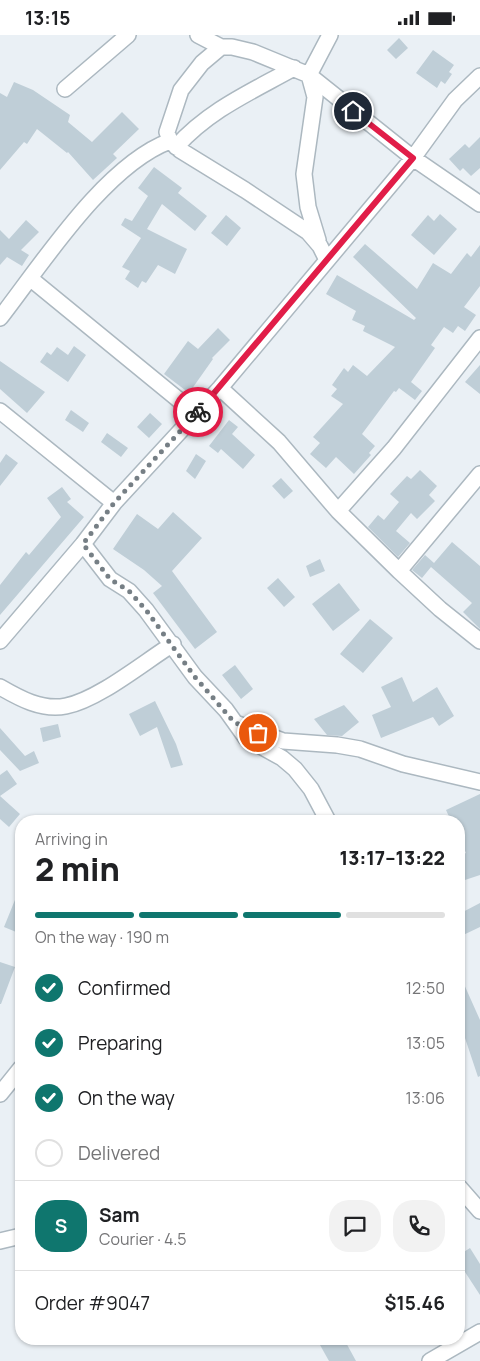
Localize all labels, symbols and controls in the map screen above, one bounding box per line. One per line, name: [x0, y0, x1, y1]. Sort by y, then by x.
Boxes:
text: 13:15: [25, 5, 70, 31]
pin: [332, 90, 374, 132]
icon: home: [339, 97, 367, 125]
courier: [173, 387, 223, 437]
icon: bike: [184, 398, 212, 426]
pin: [237, 712, 279, 754]
icon: bag: [244, 719, 272, 747]
text: Arriving in: [35, 828, 108, 850]
text: 13:17–13:22: [340, 845, 445, 871]
text: 2 min: [35, 847, 120, 891]
text: On the way · 190 m: [35, 926, 169, 948]
icon: check: [35, 974, 63, 1002]
text: Confirmed: [78, 975, 171, 1001]
text: 12:50: [406, 977, 445, 999]
icon: check: [35, 1029, 63, 1057]
text: Preparing: [78, 1030, 163, 1056]
text: 13:05: [406, 1032, 445, 1054]
icon: check: [35, 1084, 63, 1112]
text: On the way: [78, 1085, 175, 1111]
text: 13:06: [405, 1087, 445, 1109]
text: Delivered: [78, 1140, 160, 1166]
button: chat: [329, 1200, 381, 1252]
button: phone: [393, 1200, 445, 1252]
text: Sam: [99, 1202, 140, 1228]
text: S: [55, 1213, 67, 1239]
text: Courier · 4.5: [99, 1228, 186, 1250]
text: Order #9047: [35, 1290, 150, 1316]
text: $15.46: [384, 1290, 445, 1316]

